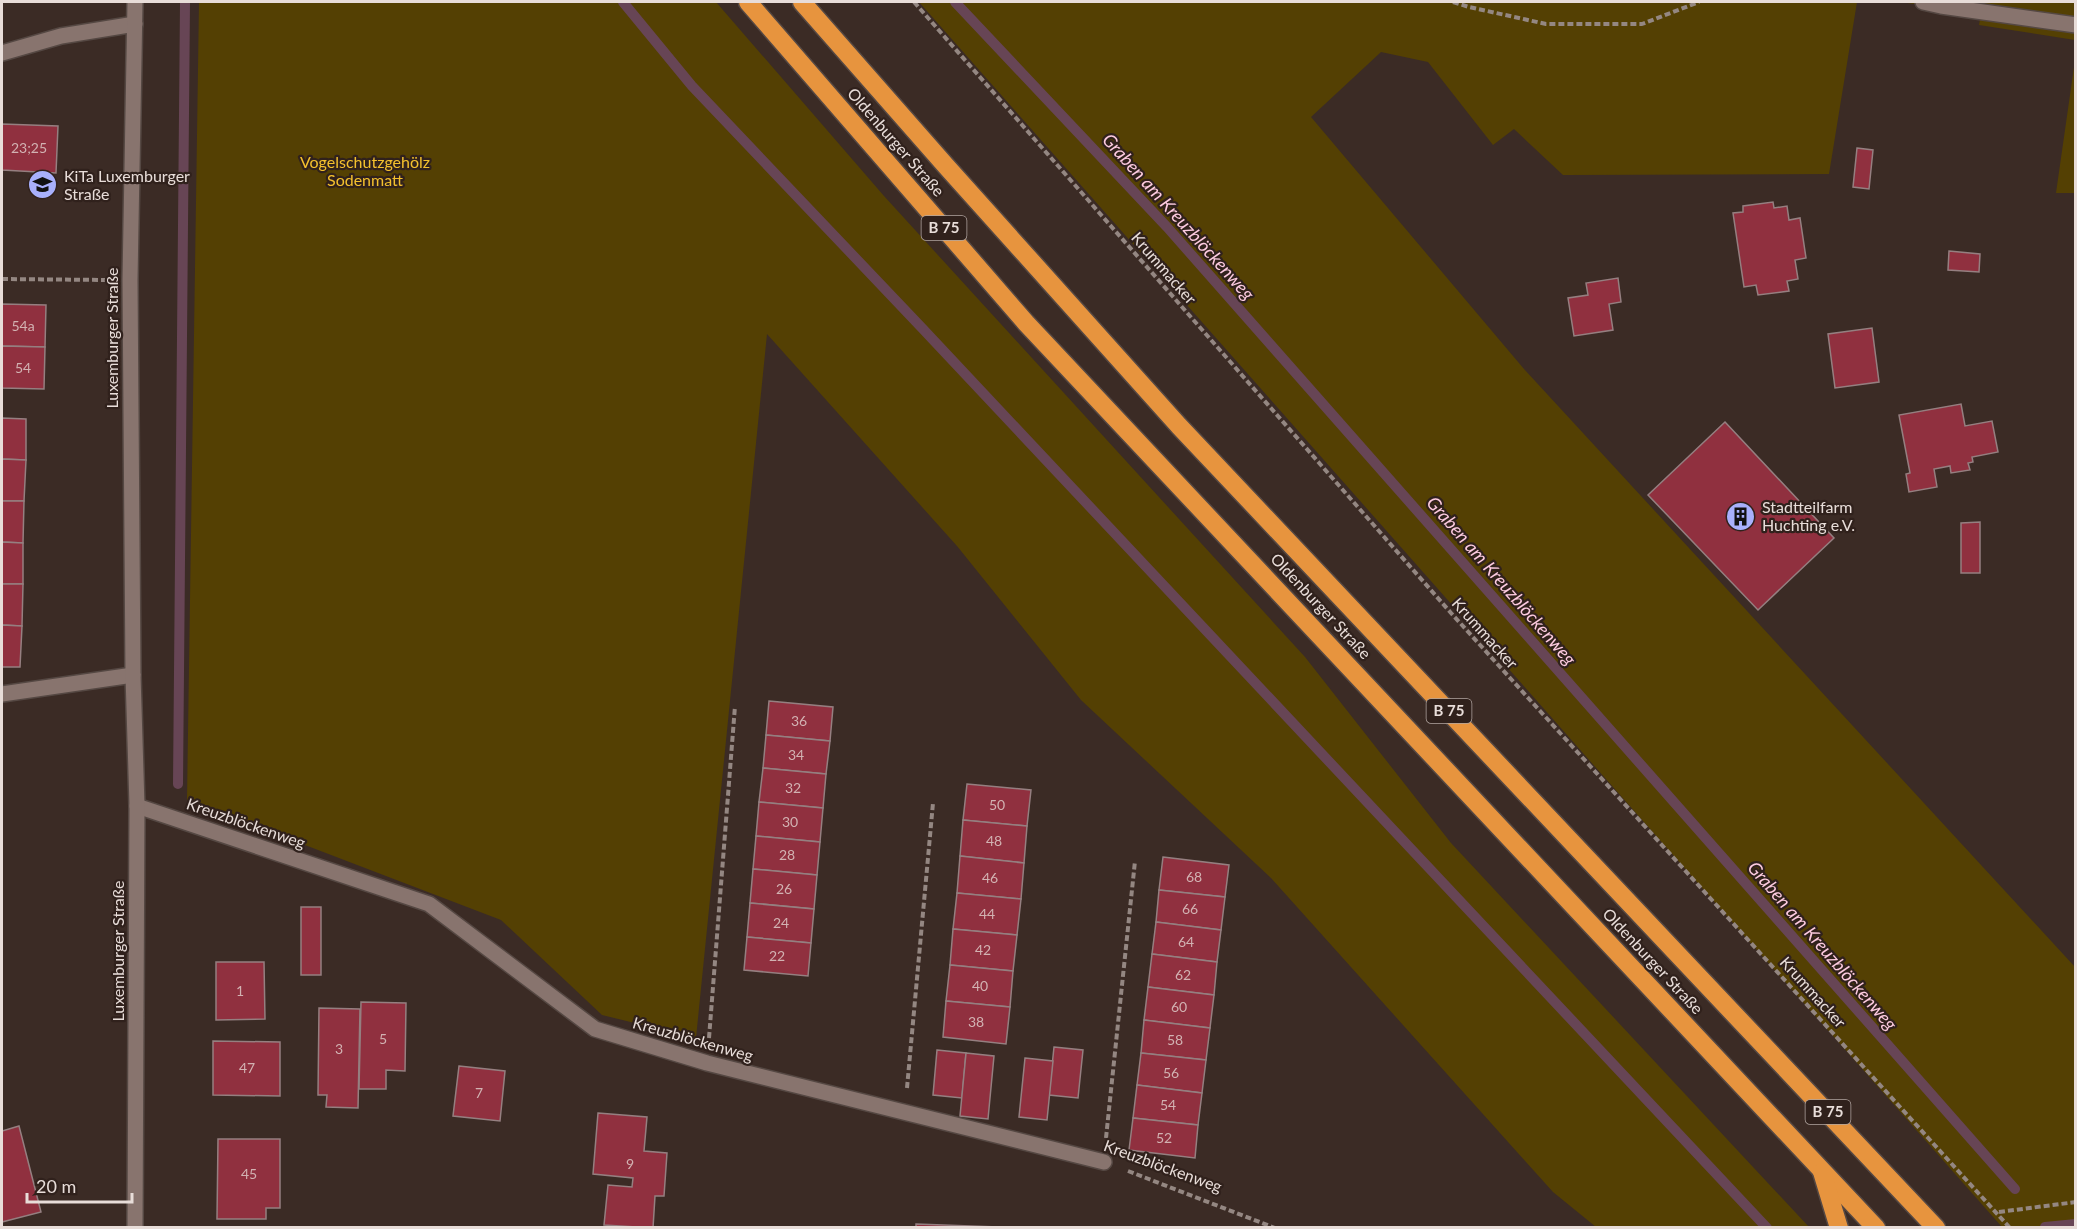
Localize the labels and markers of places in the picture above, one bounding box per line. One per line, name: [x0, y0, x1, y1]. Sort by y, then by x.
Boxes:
place label: KiTa Luxemburger Straße: [64, 166, 190, 203]
school or university icon: KiTa Luxemburger Straße: [27, 169, 59, 201]
place label: Stadtteilfarm Huchting e.V.: [1762, 497, 1855, 534]
building icon: Stadtteilfarm Huchting e.V.: [1725, 500, 1757, 532]

